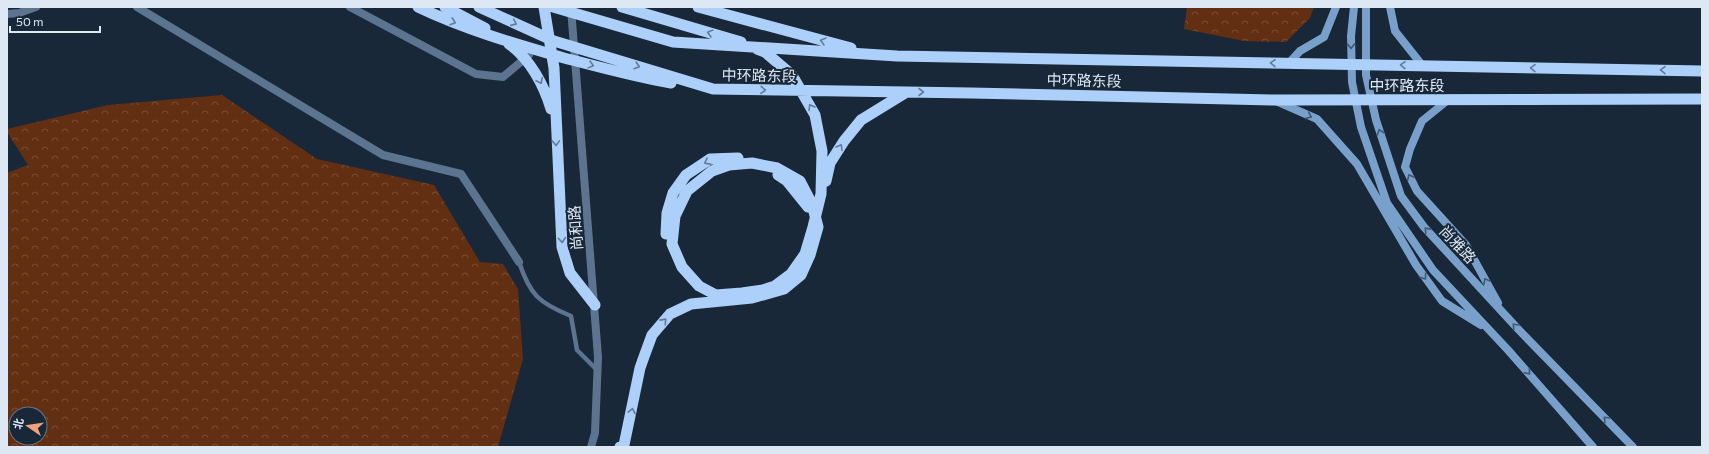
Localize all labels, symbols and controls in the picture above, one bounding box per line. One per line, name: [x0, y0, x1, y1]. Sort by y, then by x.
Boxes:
scale bar: [10, 8, 100, 34]
text: 50 m: [16, 14, 44, 28]
one-way arrow: [450, 18, 457, 26]
one-way arrow: [510, 18, 518, 26]
one-way arrow: [707, 29, 714, 38]
one-way arrow: [820, 37, 827, 45]
one-way arrow: [1347, 43, 1355, 49]
one-way arrow: [1270, 58, 1276, 67]
one-way arrow: [587, 60, 594, 69]
one-way arrow: [633, 61, 640, 70]
one-way arrow: [1400, 61, 1406, 69]
one-way arrow: [1530, 63, 1536, 72]
street label: 中环路东段: [721, 65, 797, 85]
one-way arrow: [1660, 66, 1666, 74]
street label: 中环路东段: [1046, 70, 1122, 90]
street label: 中环路东段: [1369, 76, 1445, 94]
one-way arrow: [535, 77, 542, 84]
one-way arrow: [760, 86, 766, 94]
one-way arrow: [918, 88, 924, 96]
one-way arrow: [808, 104, 815, 111]
one-way arrow: [1305, 111, 1313, 119]
one-way arrow: [1376, 129, 1385, 136]
one-way arrow: [552, 140, 561, 146]
one-way arrow: [835, 144, 842, 151]
one-way arrow: [704, 157, 711, 165]
one-way arrow: [1407, 174, 1415, 181]
street label: 尚和路: [564, 205, 586, 251]
street label: 尚雅路: [1436, 221, 1480, 267]
one-way arrow: [1425, 228, 1432, 235]
one-way arrow: [557, 237, 566, 243]
one-way arrow: [1419, 273, 1427, 280]
one-way arrow: [1483, 278, 1491, 286]
one-way arrow: [659, 318, 667, 326]
one-way arrow: [1512, 323, 1520, 331]
one-way arrow: [1523, 367, 1531, 375]
north arrow: [8, 406, 48, 446]
one-way arrow: [627, 408, 635, 414]
one-way arrow: [1603, 416, 1611, 424]
text: 北: [10, 417, 25, 430]

